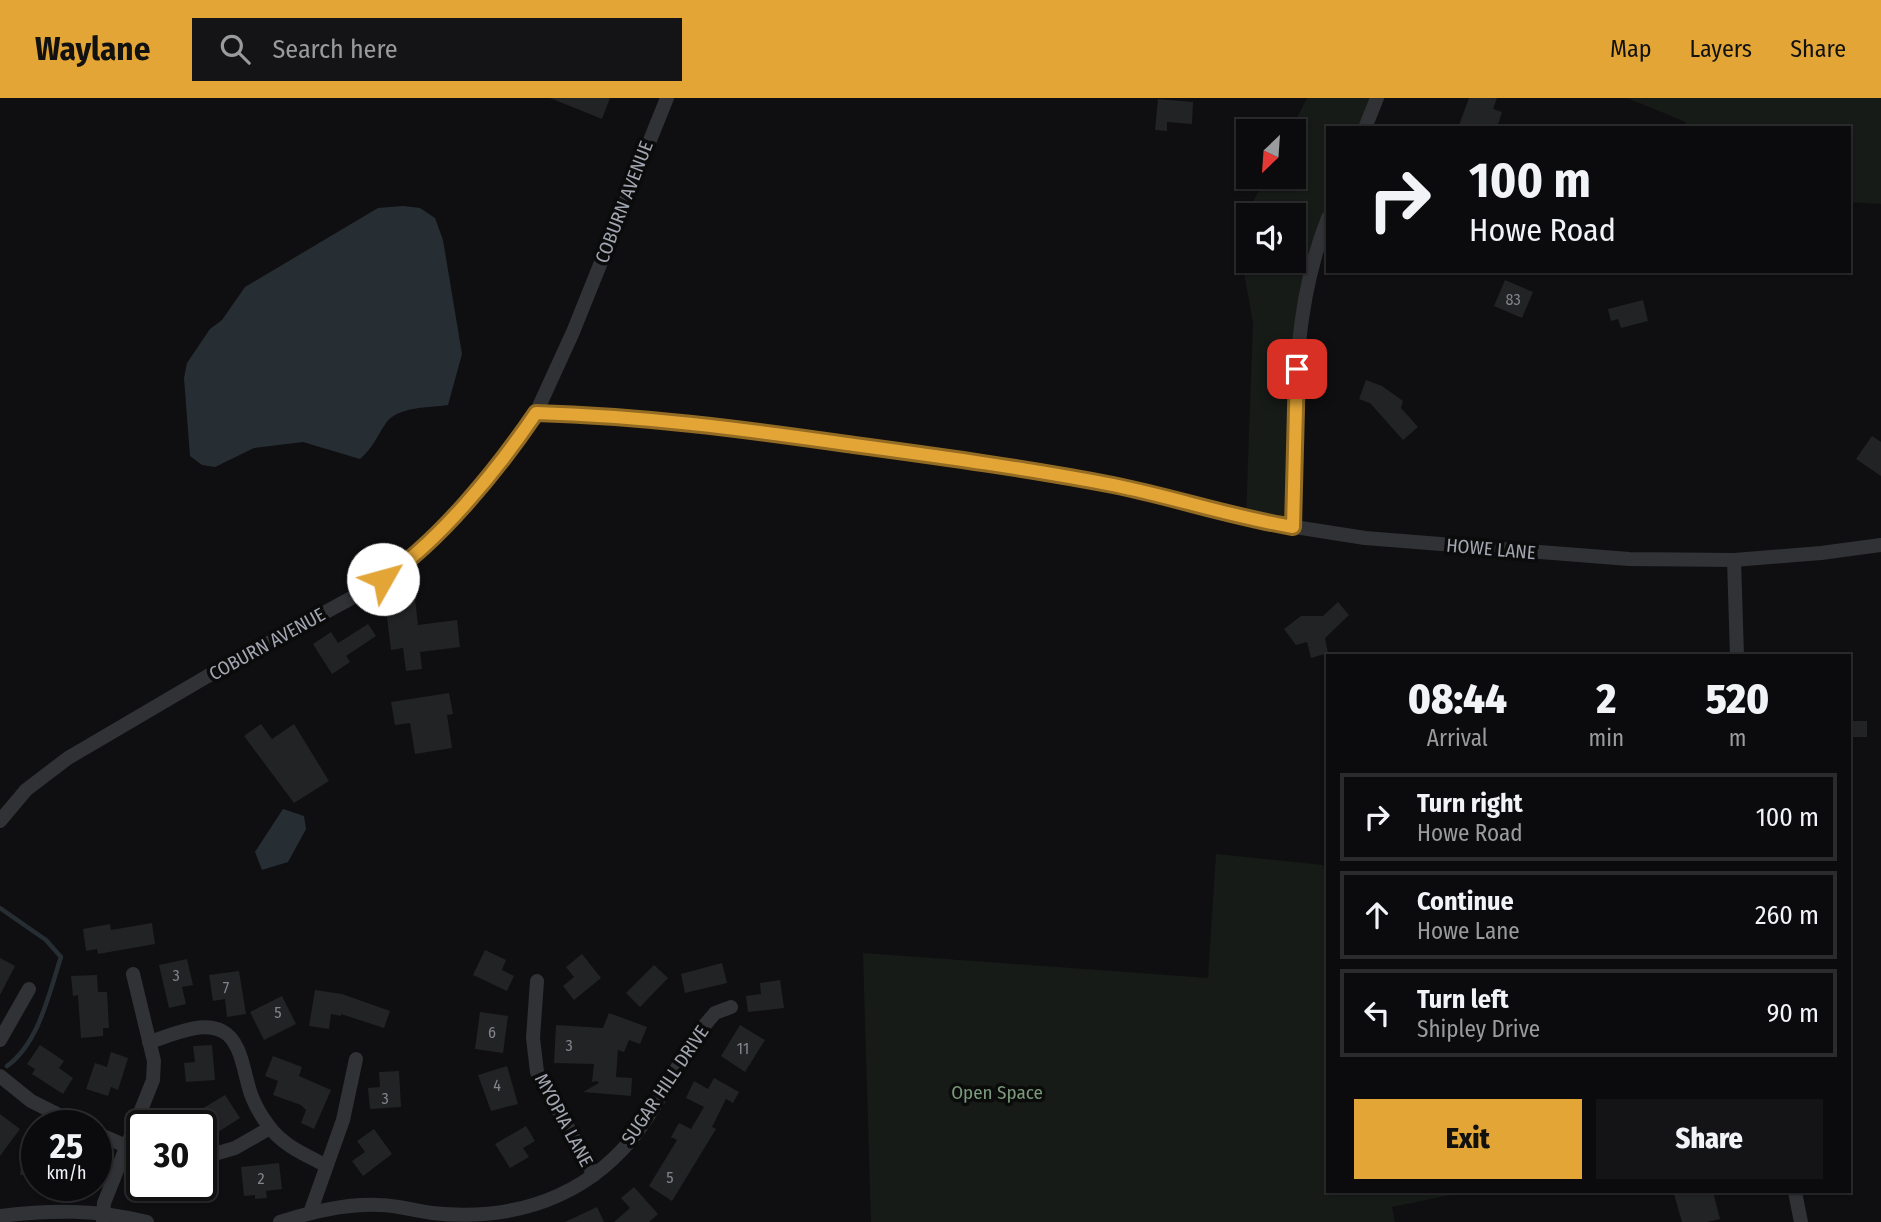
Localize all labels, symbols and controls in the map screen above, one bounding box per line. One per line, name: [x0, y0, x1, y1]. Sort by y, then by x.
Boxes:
search box: [192, 18, 682, 81]
text: Waylane: [35, 29, 150, 69]
icon: search: [216, 30, 254, 68]
text: Search here: [272, 34, 398, 65]
text: Map: [1610, 35, 1652, 63]
text: Layers: [1690, 35, 1752, 63]
text: Share: [1790, 35, 1846, 63]
north arrow: [1236, 119, 1306, 189]
map controls: [1236, 119, 1306, 273]
street label: COBURN AVENUE: [590, 138, 658, 266]
text: 100 m: [1469, 151, 1591, 210]
icon: right: [1354, 154, 1445, 245]
button: sound: [1236, 203, 1306, 273]
text: Howe Road: [1469, 211, 1616, 249]
house number: 83: [1505, 290, 1521, 309]
pin: [1267, 339, 1327, 399]
icon: arrive: [1278, 350, 1316, 388]
street label: HOWE LANE: [1445, 534, 1537, 564]
position arrow: [346, 542, 420, 616]
street label: COBURN AVENUE: [205, 603, 329, 685]
text: 08:44: [1408, 674, 1507, 724]
text: 2: [1597, 674, 1616, 724]
text: 520: [1706, 674, 1769, 724]
text: Arrival: [1427, 724, 1488, 752]
text: min: [1589, 724, 1624, 752]
text: m: [1729, 724, 1746, 752]
text: Turn right: [1417, 788, 1523, 819]
icon: right: [1358, 798, 1396, 836]
text: 100 m: [1756, 802, 1819, 833]
text: Howe Road: [1417, 819, 1523, 847]
text: Continue: [1417, 886, 1514, 917]
icon: ahead: [1358, 896, 1396, 934]
text: 260 m: [1755, 900, 1819, 931]
text: Howe Lane: [1417, 917, 1520, 945]
house number: 3: [172, 966, 180, 985]
house number: 7: [223, 978, 230, 997]
text: Turn left: [1417, 984, 1509, 1015]
icon: left: [1358, 994, 1396, 1032]
text: 90 m: [1767, 998, 1819, 1029]
house number: 5: [274, 1003, 282, 1022]
text: Shipley Drive: [1417, 1015, 1540, 1043]
street label: SUGAR HILL DRIVE: [617, 1021, 713, 1149]
house number: 6: [488, 1023, 496, 1042]
house number: 3: [565, 1036, 573, 1055]
house number: 11: [737, 1039, 749, 1058]
street label: MYOPIA LANE: [530, 1069, 598, 1171]
house number: 4: [493, 1076, 501, 1095]
park label: Open Space: [951, 1081, 1043, 1104]
house number: 3: [381, 1089, 389, 1108]
button: Exit: [1354, 1099, 1582, 1179]
button: Share: [1596, 1099, 1823, 1179]
speed limit sign: 30: [126, 1110, 217, 1201]
text: 25: [50, 1125, 83, 1167]
text: km/h: [46, 1162, 87, 1184]
house number: 5: [666, 1168, 674, 1187]
house number: 2: [257, 1169, 265, 1188]

